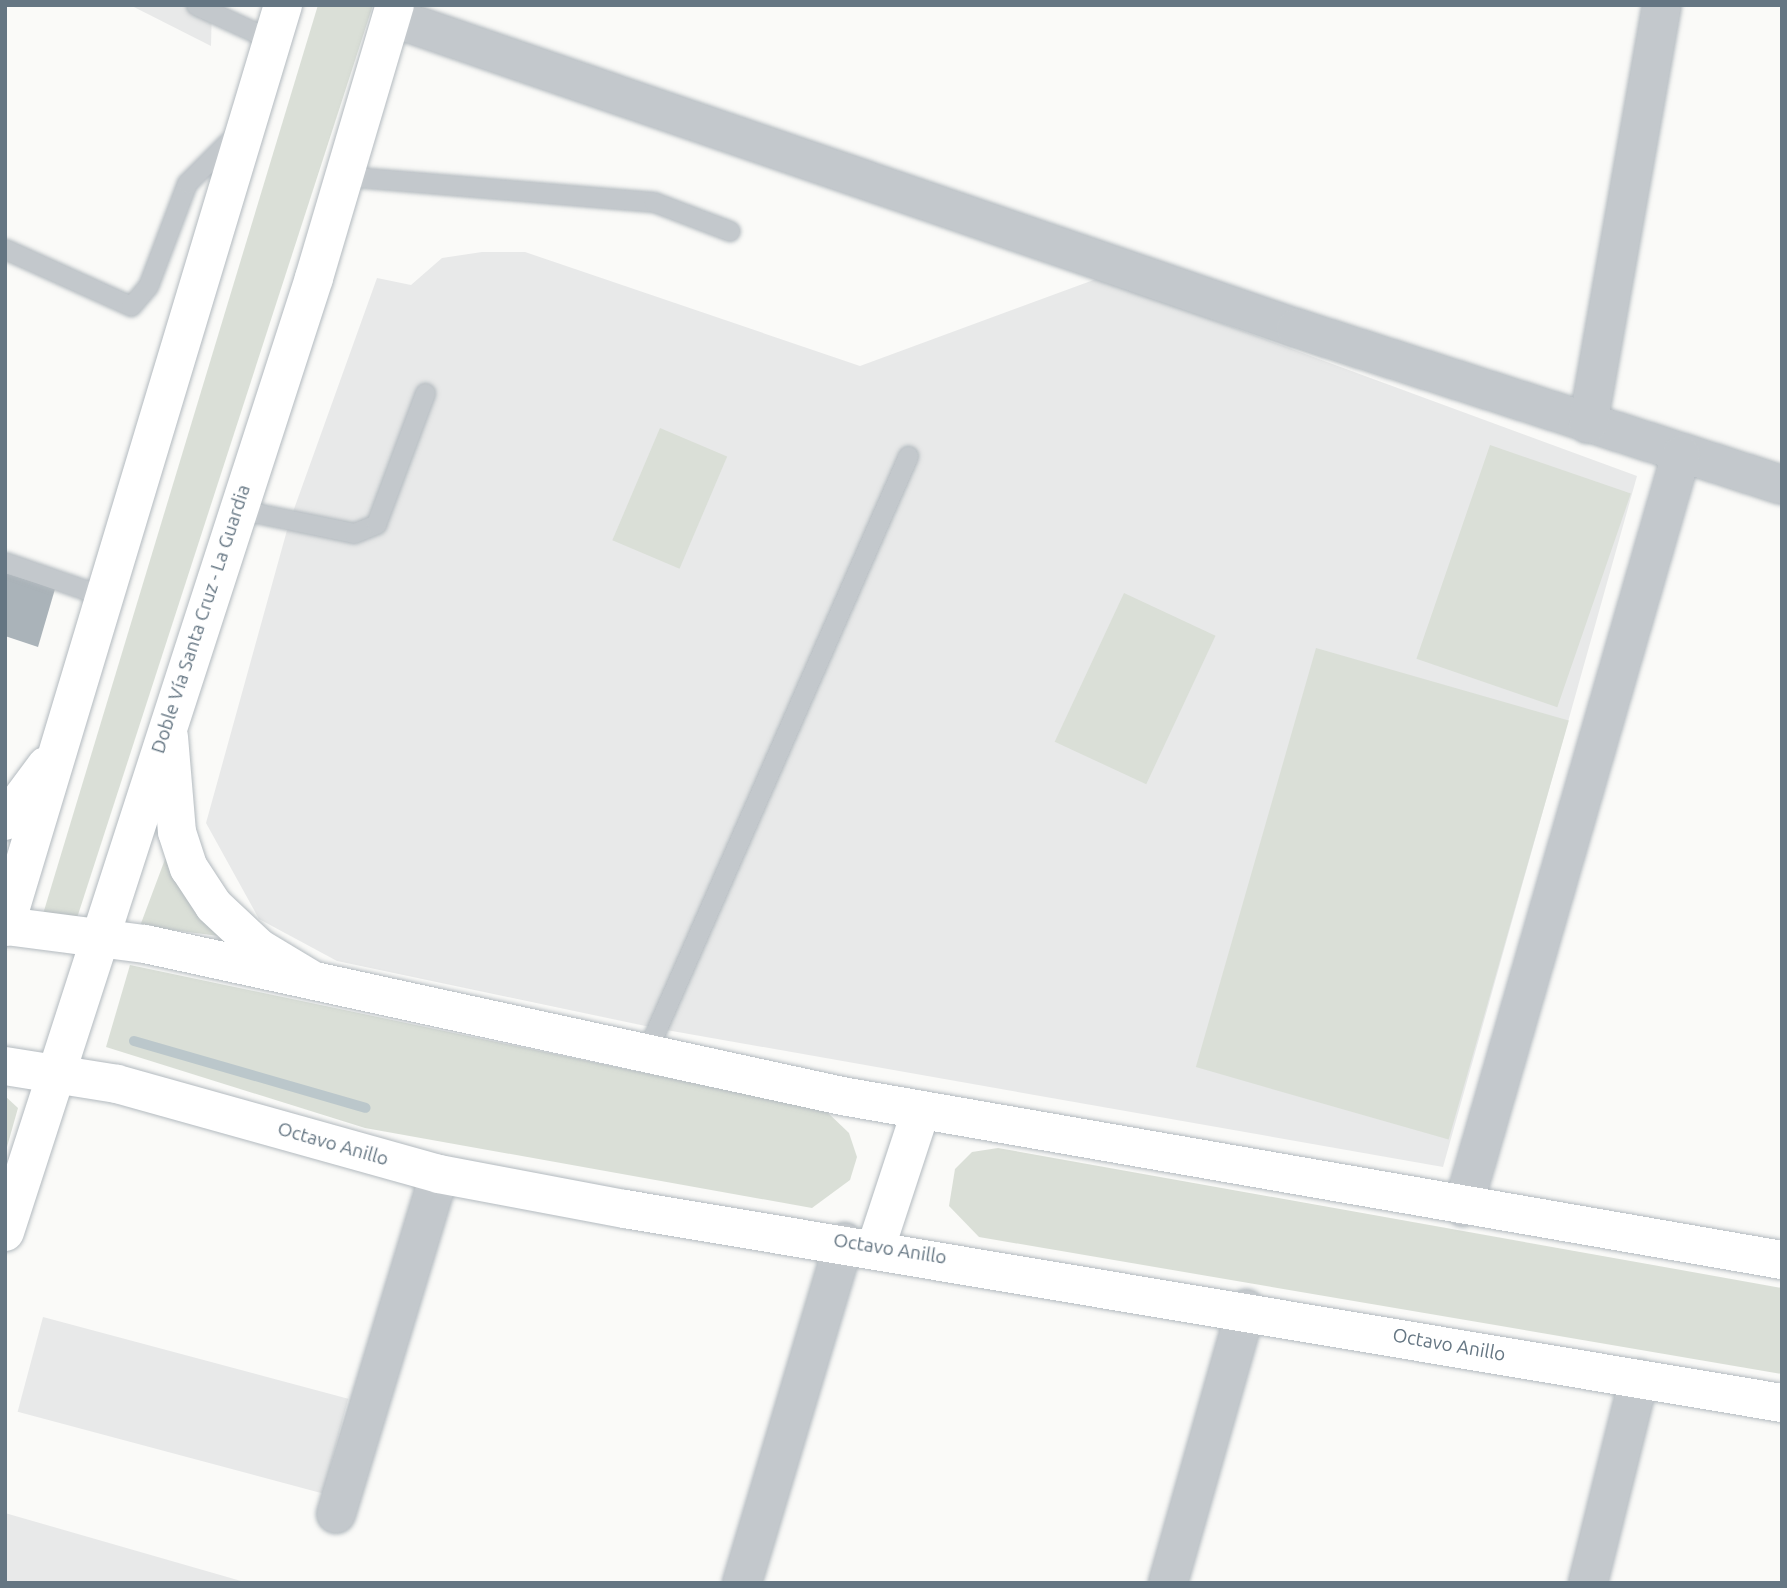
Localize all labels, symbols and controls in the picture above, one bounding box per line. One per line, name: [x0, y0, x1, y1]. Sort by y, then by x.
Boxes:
street label: Doble Vía Santa Cruz - La Guardia: [147, 482, 255, 756]
street label: Octavo Anillo: [275, 1117, 391, 1171]
street label: Octavo Anillo: [832, 1229, 948, 1269]
street label: Octavo Anillo: [1391, 1324, 1507, 1366]

